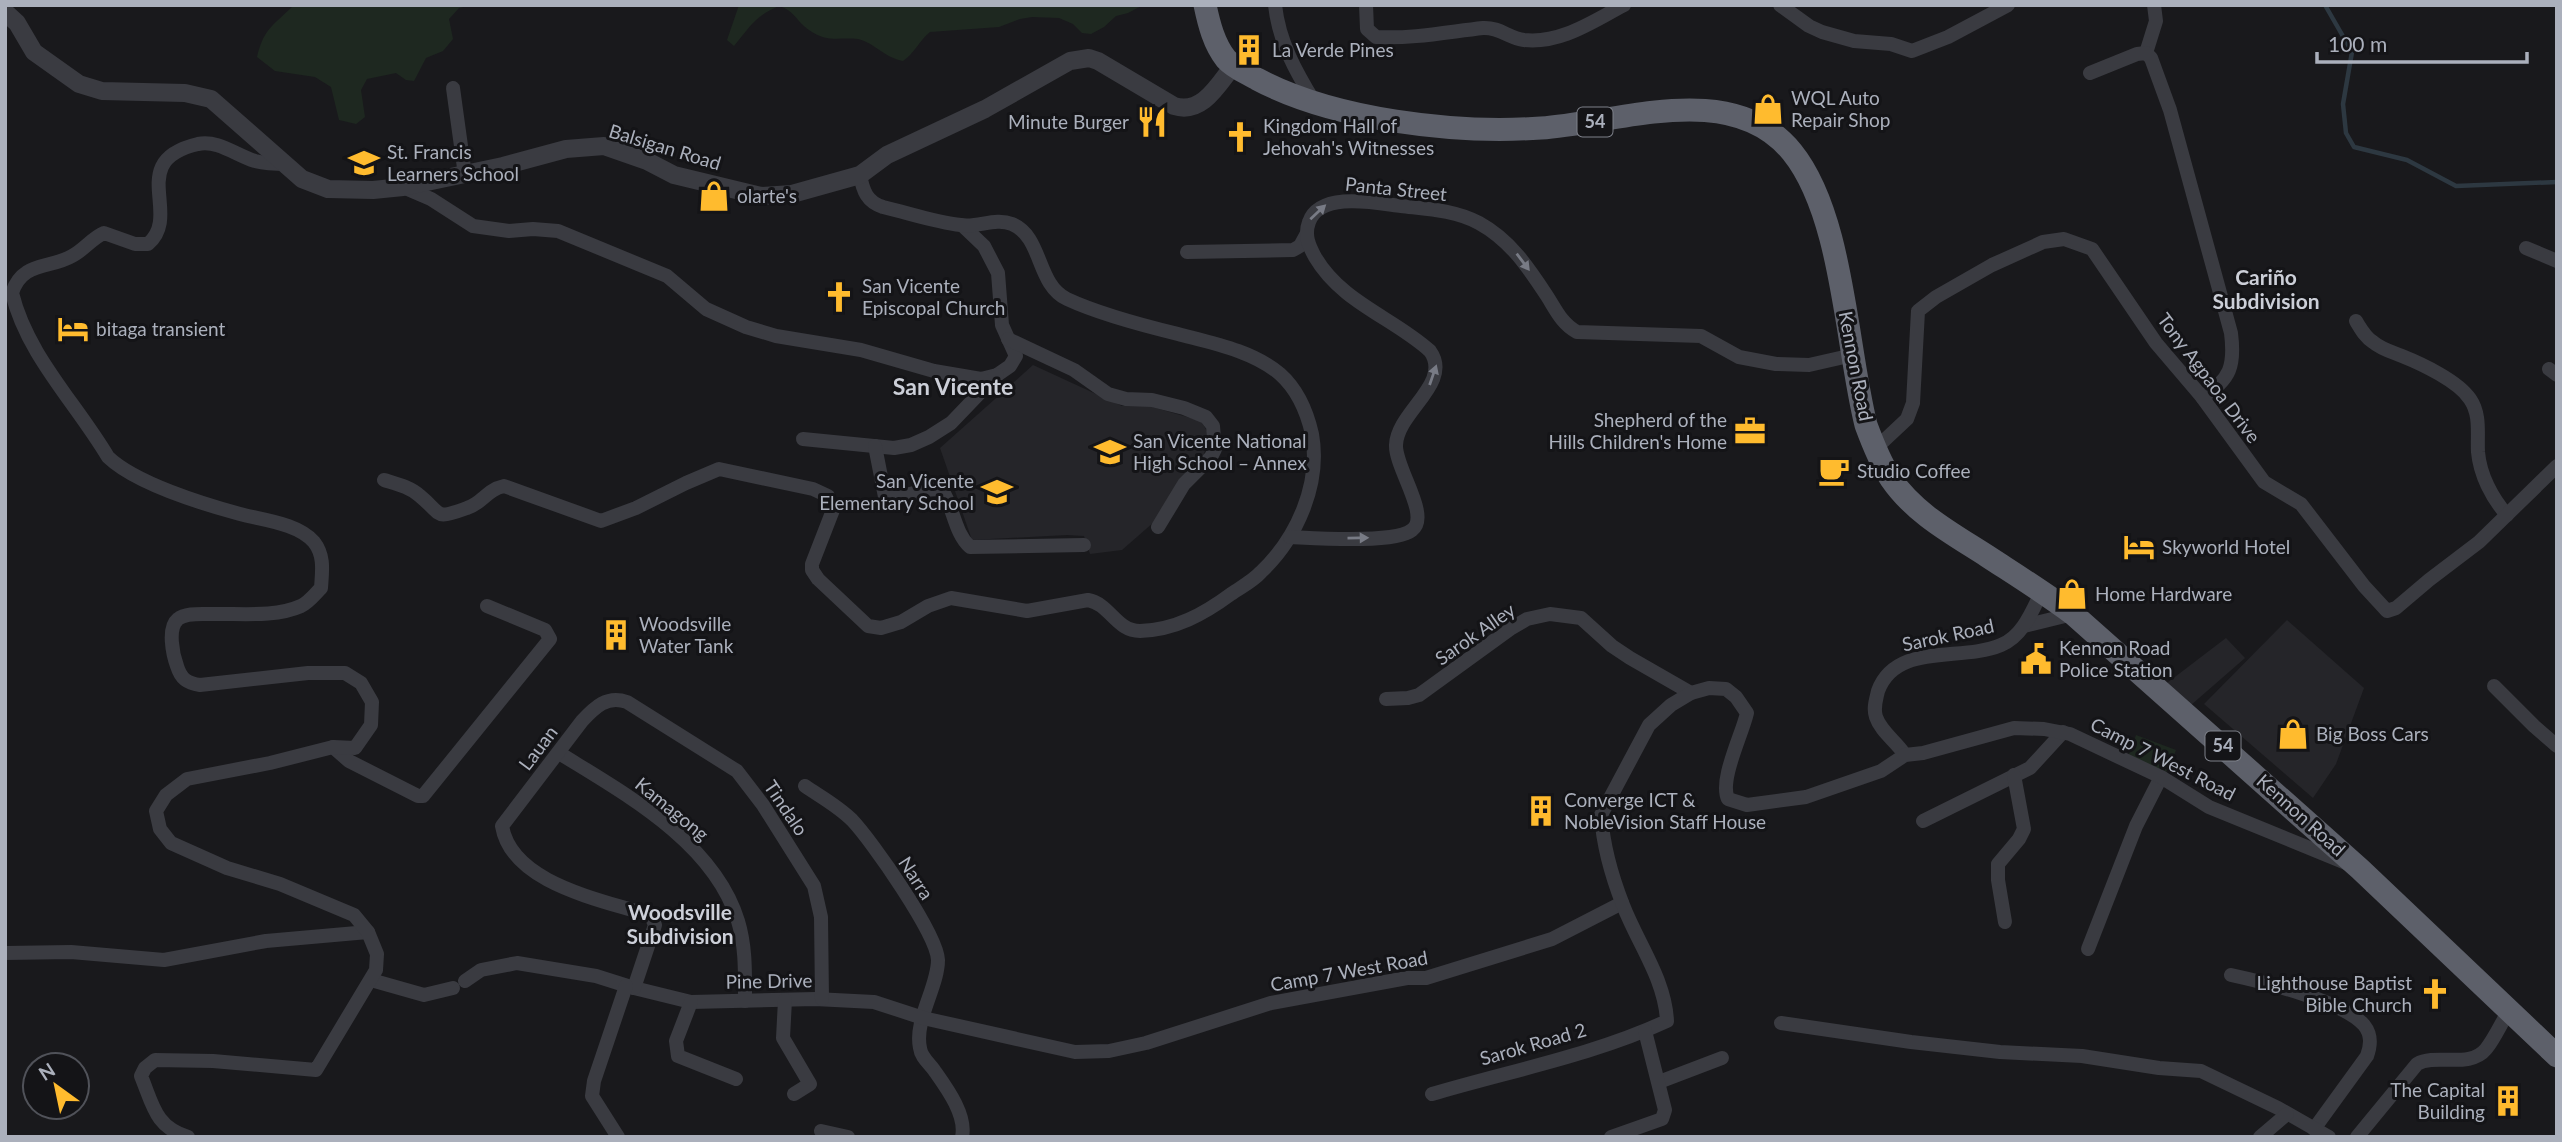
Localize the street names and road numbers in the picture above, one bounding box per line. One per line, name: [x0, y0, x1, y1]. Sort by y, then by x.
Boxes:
road number: 54: [1578, 107, 1612, 136]
street label: Balsigan Road: [606, 119, 724, 174]
street label: Panta Street: [1344, 172, 1448, 205]
street label: Tony Agpaoa Drive: [2153, 308, 2266, 447]
street label: Kennon Road: [1835, 309, 1878, 423]
street label: Sarok Alley: [1430, 598, 1519, 669]
street label: Sarok Road: [1900, 614, 1996, 655]
street label: Camp 7 West Road: [2087, 712, 2240, 805]
street label: Lauan: [513, 721, 562, 775]
road number: 54: [2206, 732, 2240, 760]
street label: Kennon Road: [2252, 769, 2350, 860]
street label: Kamagong: [631, 772, 714, 845]
street label: Tindalo: [760, 776, 813, 840]
street label: Narra: [894, 852, 939, 904]
street label: Camp 7 West Road: [1268, 945, 1429, 996]
street label: Pine Drive: [725, 968, 813, 993]
street label: Sarok Road 2: [1477, 1017, 1589, 1070]

